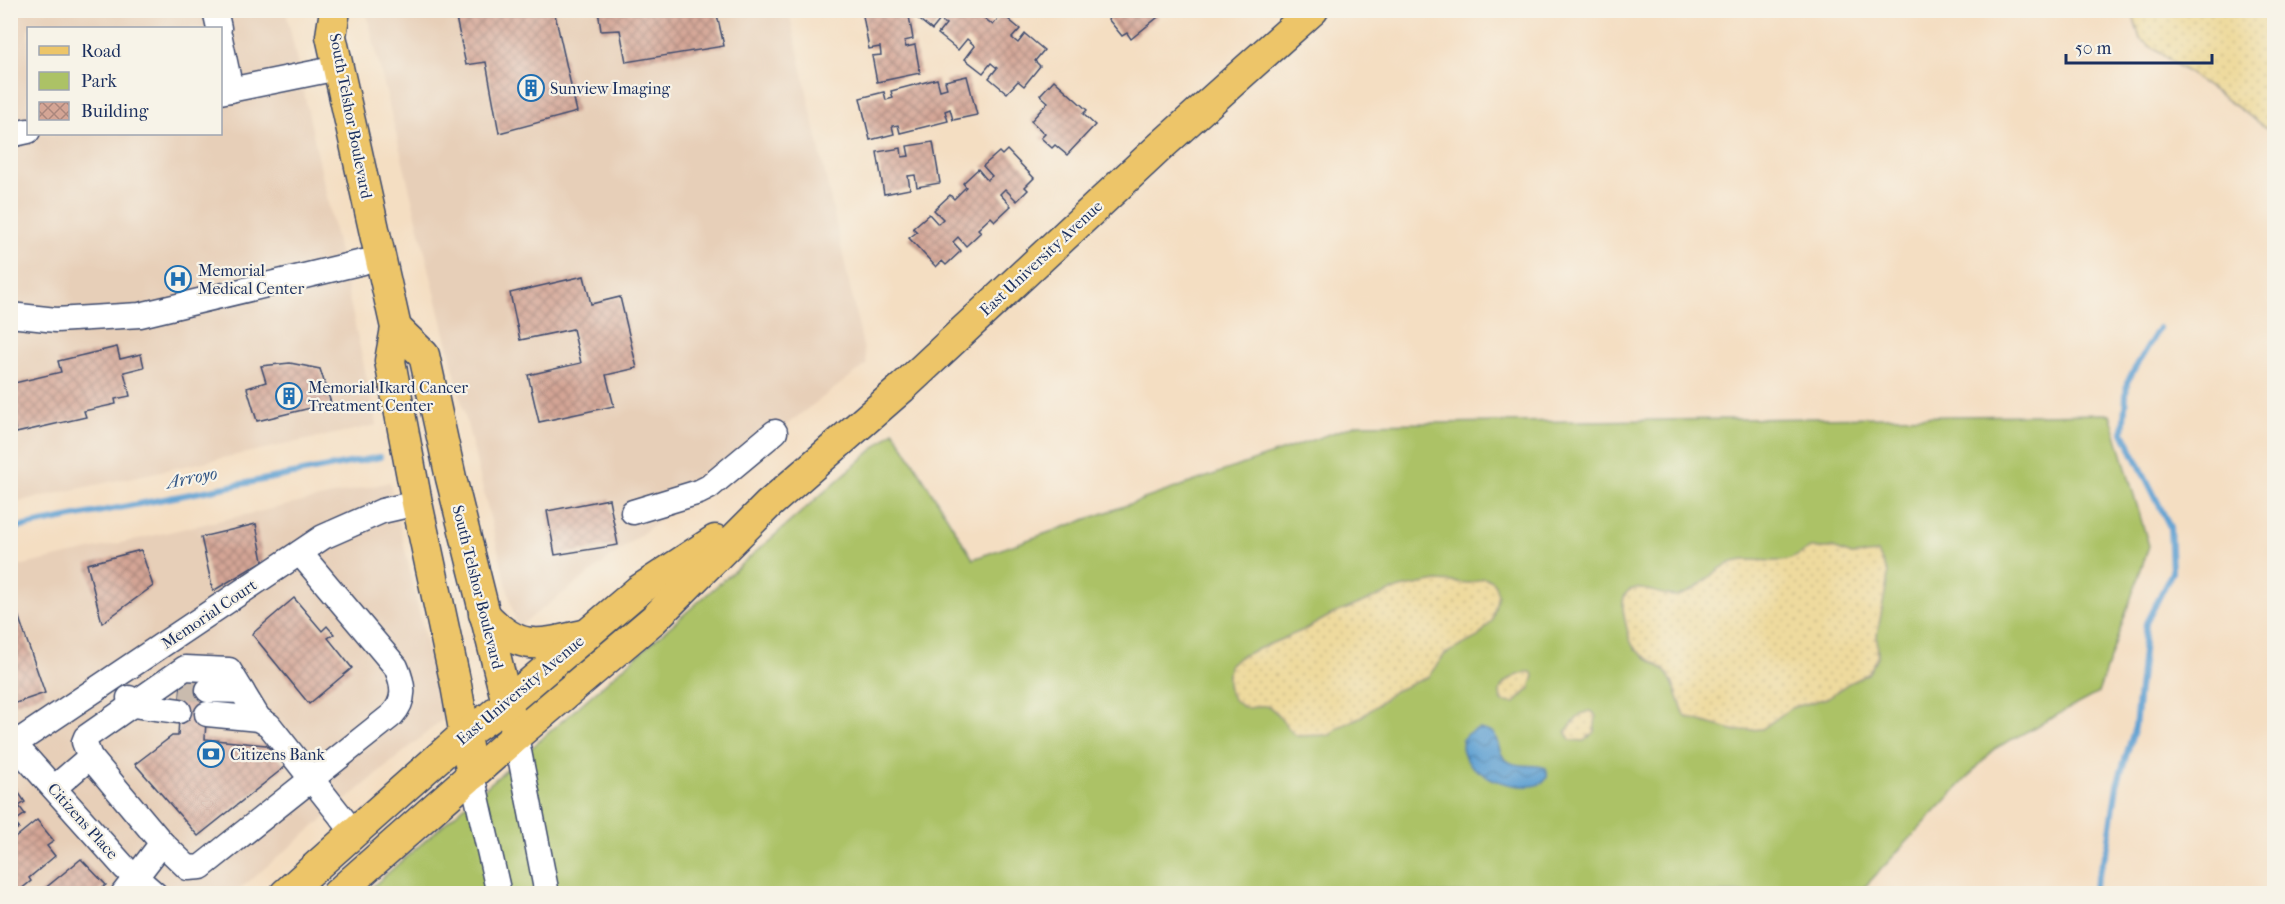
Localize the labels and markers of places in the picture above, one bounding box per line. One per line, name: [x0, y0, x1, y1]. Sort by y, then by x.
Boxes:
building icon: Sunview Imaging: [516, 73, 546, 103]
place label: Sunview Imaging: [550, 79, 671, 98]
place label: Memorial Medical Center: [198, 261, 304, 298]
hospital icon: Memorial Medical Center: [163, 264, 193, 294]
place label: Memorial Ikard Cancer Treatment Center: [308, 378, 468, 415]
building icon: Memorial Ikard Cancer Treatment Center: [274, 381, 304, 411]
bank icon: Citizens Bank: [196, 739, 226, 769]
place label: Citizens Bank: [230, 745, 325, 764]

